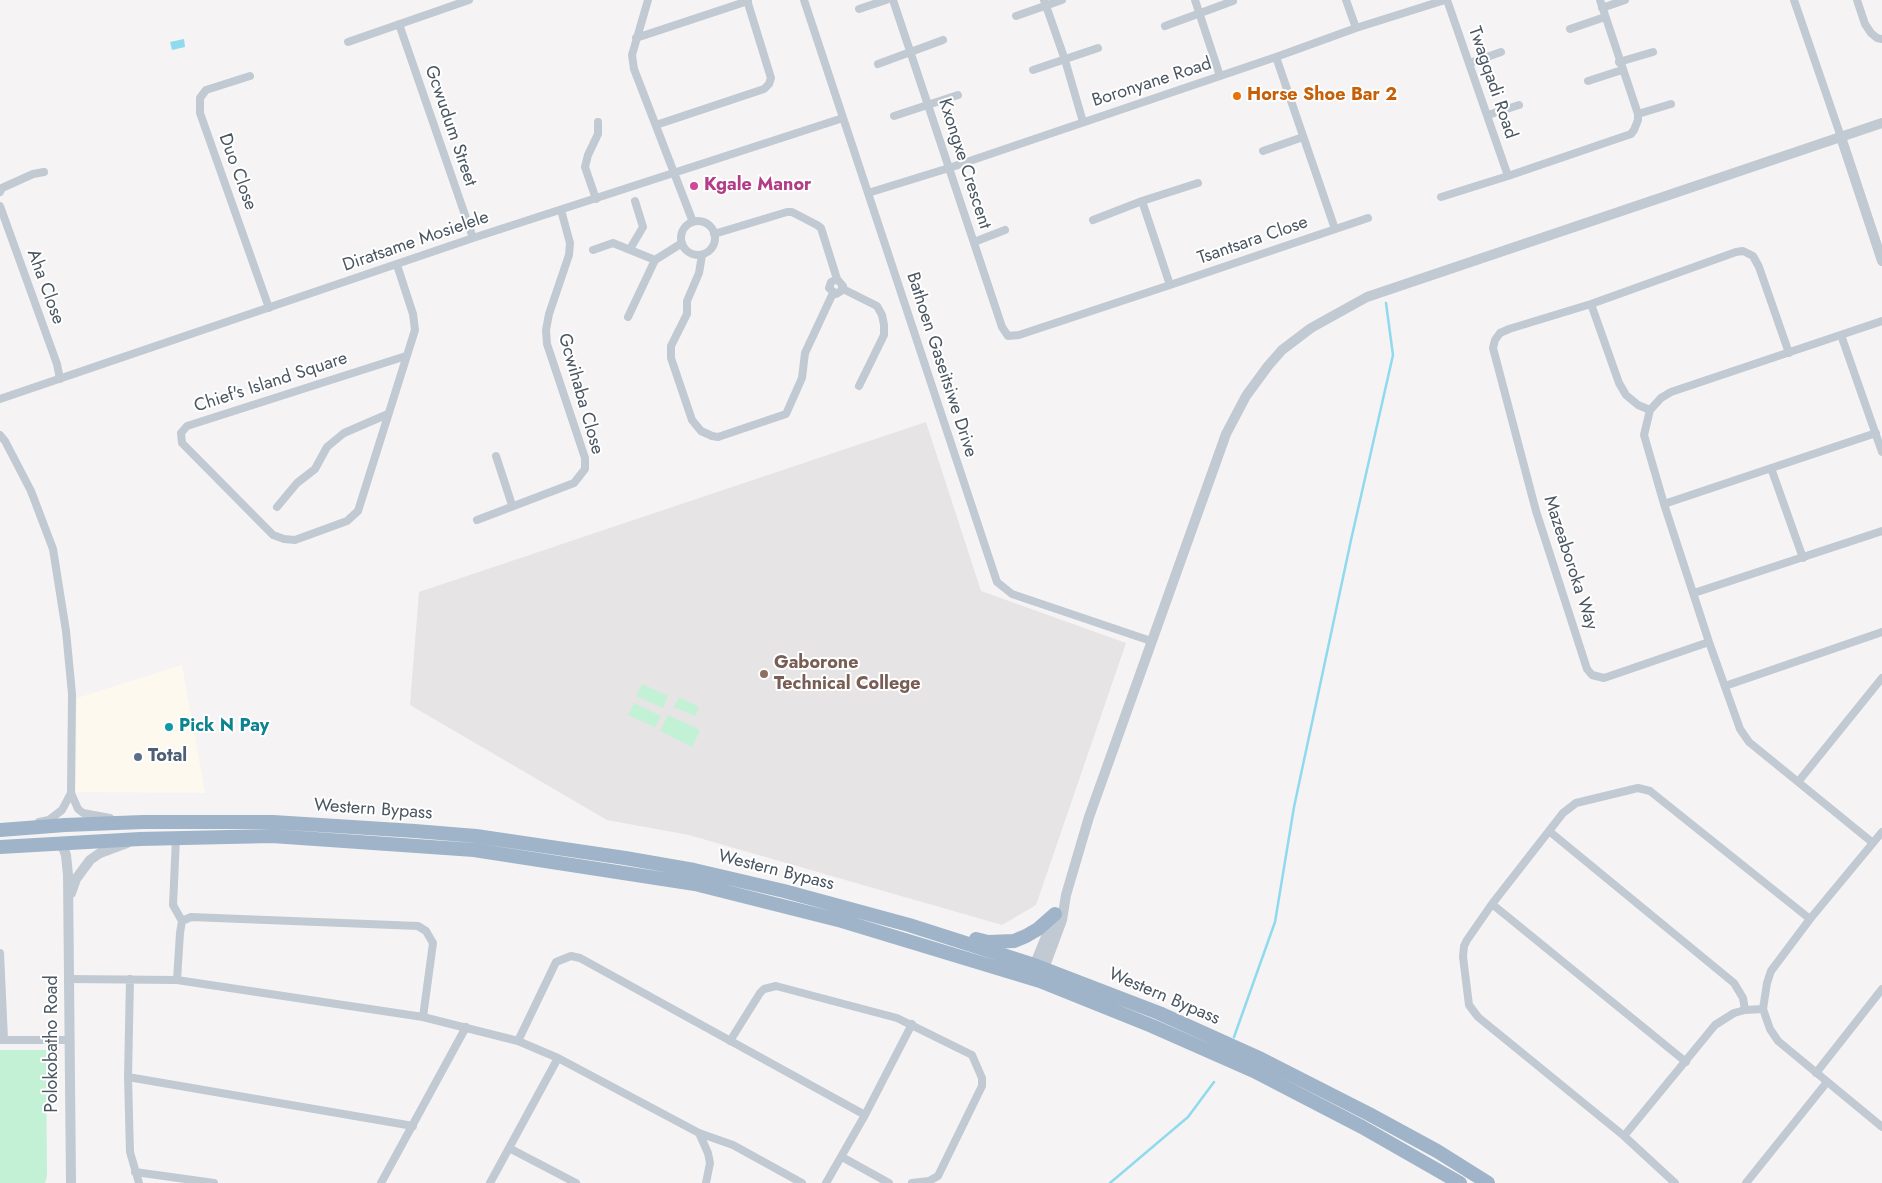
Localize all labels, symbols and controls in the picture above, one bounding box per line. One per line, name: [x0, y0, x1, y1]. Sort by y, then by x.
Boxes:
street label: Twagqadi Road: [1463, 24, 1521, 142]
street label: Boronyane Road: [1089, 53, 1215, 113]
street label: Gcwudum Street: [419, 63, 481, 189]
place label: Horse Shoe Bar 2: [1247, 85, 1397, 107]
marker: Horse Shoe Bar 2: [1231, 90, 1243, 102]
street label: Kxongxe Crescent: [933, 96, 995, 232]
street label: Duo Close: [213, 131, 261, 213]
place label: Kgale Manor: [704, 175, 811, 197]
marker: Kgale Manor: [688, 180, 700, 192]
street label: Diratsame Mosielele: [340, 207, 492, 277]
street label: Tsantsara Close: [1195, 212, 1311, 270]
street label: Aha Close: [21, 247, 69, 327]
street label: Bathoen Gaseitsiwe Drive: [901, 270, 981, 460]
street label: Gcwihaba Close: [552, 331, 608, 457]
street label: Chief's Island Square: [192, 348, 350, 418]
street label: Mazeaboroka Way: [1538, 493, 1602, 633]
place label: Gaborone Technical College: [774, 653, 920, 696]
marker: Gaborone Technical College: [758, 668, 770, 680]
place label: Pick N Pay: [179, 716, 269, 738]
marker: Pick N Pay: [163, 721, 175, 733]
place label: Total: [148, 746, 187, 768]
marker: Total: [132, 751, 144, 763]
street label: Western Bypass: [313, 795, 433, 825]
street label: Western Bypass: [716, 846, 836, 896]
street label: Western Bypass: [1105, 964, 1223, 1030]
street label: Polokobatho Road: [42, 975, 64, 1113]

